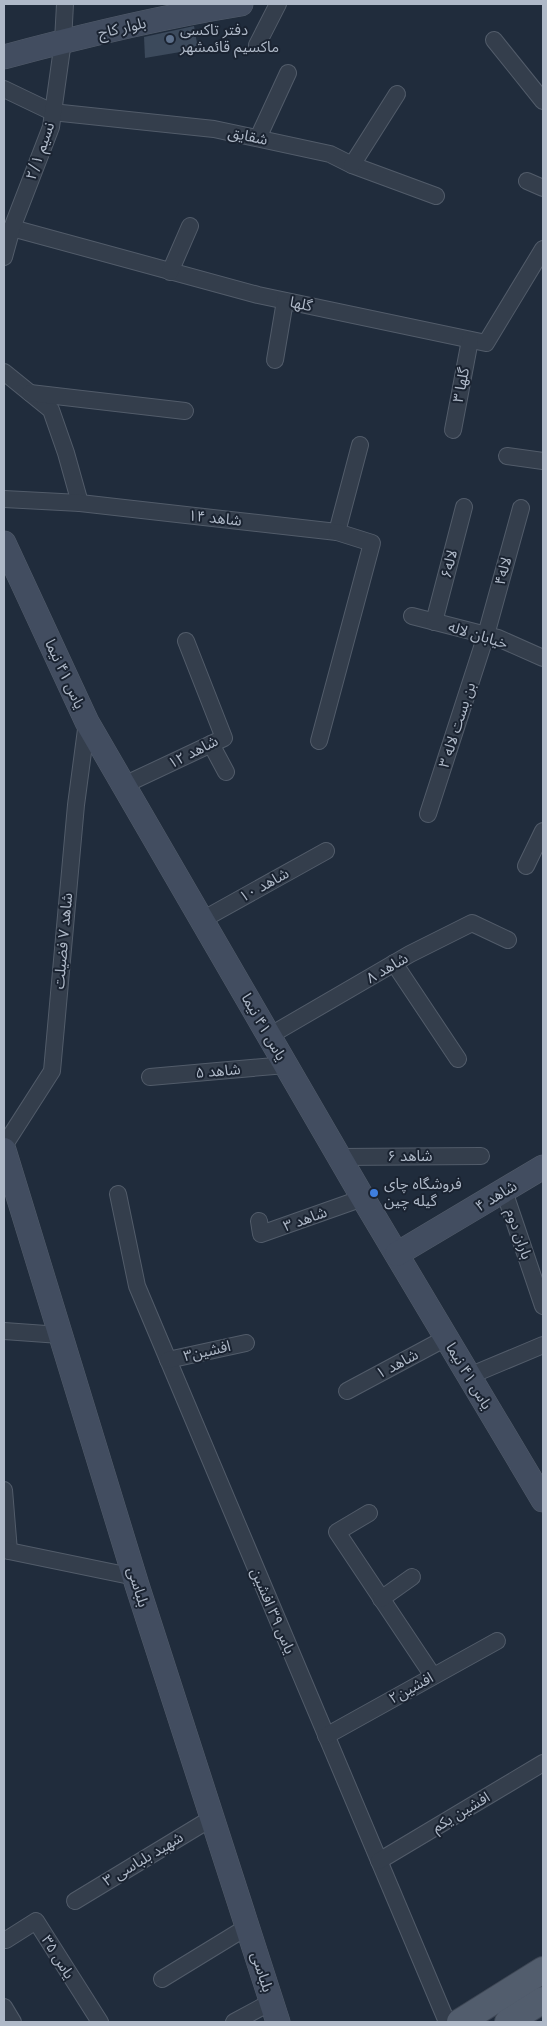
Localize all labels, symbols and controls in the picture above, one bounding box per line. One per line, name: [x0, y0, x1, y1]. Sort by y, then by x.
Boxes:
street label: بلوار کاج: [96, 14, 148, 45]
place label: دفتر تاکسی ماکسیم قائمشهر: [179, 21, 279, 58]
marker: دفتر تاکسی ماکسیم قائمشهر: [164, 33, 176, 45]
street label: نسیم ۲/۱: [22, 120, 60, 183]
street label: شقایق: [226, 123, 270, 150]
street label: گلها: [288, 293, 315, 315]
street label: گلها ۳: [449, 365, 473, 404]
street label: شاهد ۱۴: [187, 506, 243, 530]
street label: لاله۶: [437, 548, 461, 580]
street label: لاله۴: [491, 555, 515, 587]
street label: خیابان لاله: [446, 617, 510, 653]
street label: یاس ۴۱ نیما: [41, 636, 89, 712]
street label: بن بست لاله ۳: [435, 680, 479, 770]
street label: شاهد ۱۲: [165, 732, 221, 772]
street label: شاهد ۱۰: [236, 864, 292, 906]
street label: شاهد ۷ فضیلت: [50, 892, 76, 990]
street label: شاهد ۸: [363, 949, 411, 987]
street label: یاس ۴۱ نیما: [238, 990, 290, 1064]
street label: شاهد ۵: [195, 1060, 242, 1082]
street label: شاهد ۶: [387, 1147, 433, 1165]
place label: فروشگاه چای گیله‌ چین: [384, 1175, 462, 1211]
street label: شاهد ۴: [472, 1177, 520, 1215]
marker: فروشگاه چای گیله‌ چین: [368, 1187, 380, 1199]
street label: شاهد ۳: [281, 1203, 330, 1235]
street label: باران دوم: [500, 1206, 536, 1262]
street label: افشین۳: [182, 1337, 232, 1365]
street label: یاس ۴۱ نیما: [442, 1339, 496, 1413]
street label: شاهد ۱: [373, 1345, 421, 1383]
street label: بلباسی: [123, 1565, 153, 1609]
street label: یاس ۳۹ افشین: [247, 1565, 299, 1657]
street label: افشین۲: [386, 1668, 436, 1708]
street label: افشین یکم: [429, 1788, 494, 1838]
street label: شهید بلباسی ۳: [100, 1828, 187, 1890]
street label: یاس ۳۵: [38, 1932, 78, 1982]
street label: بلباسی: [247, 1950, 277, 1994]

